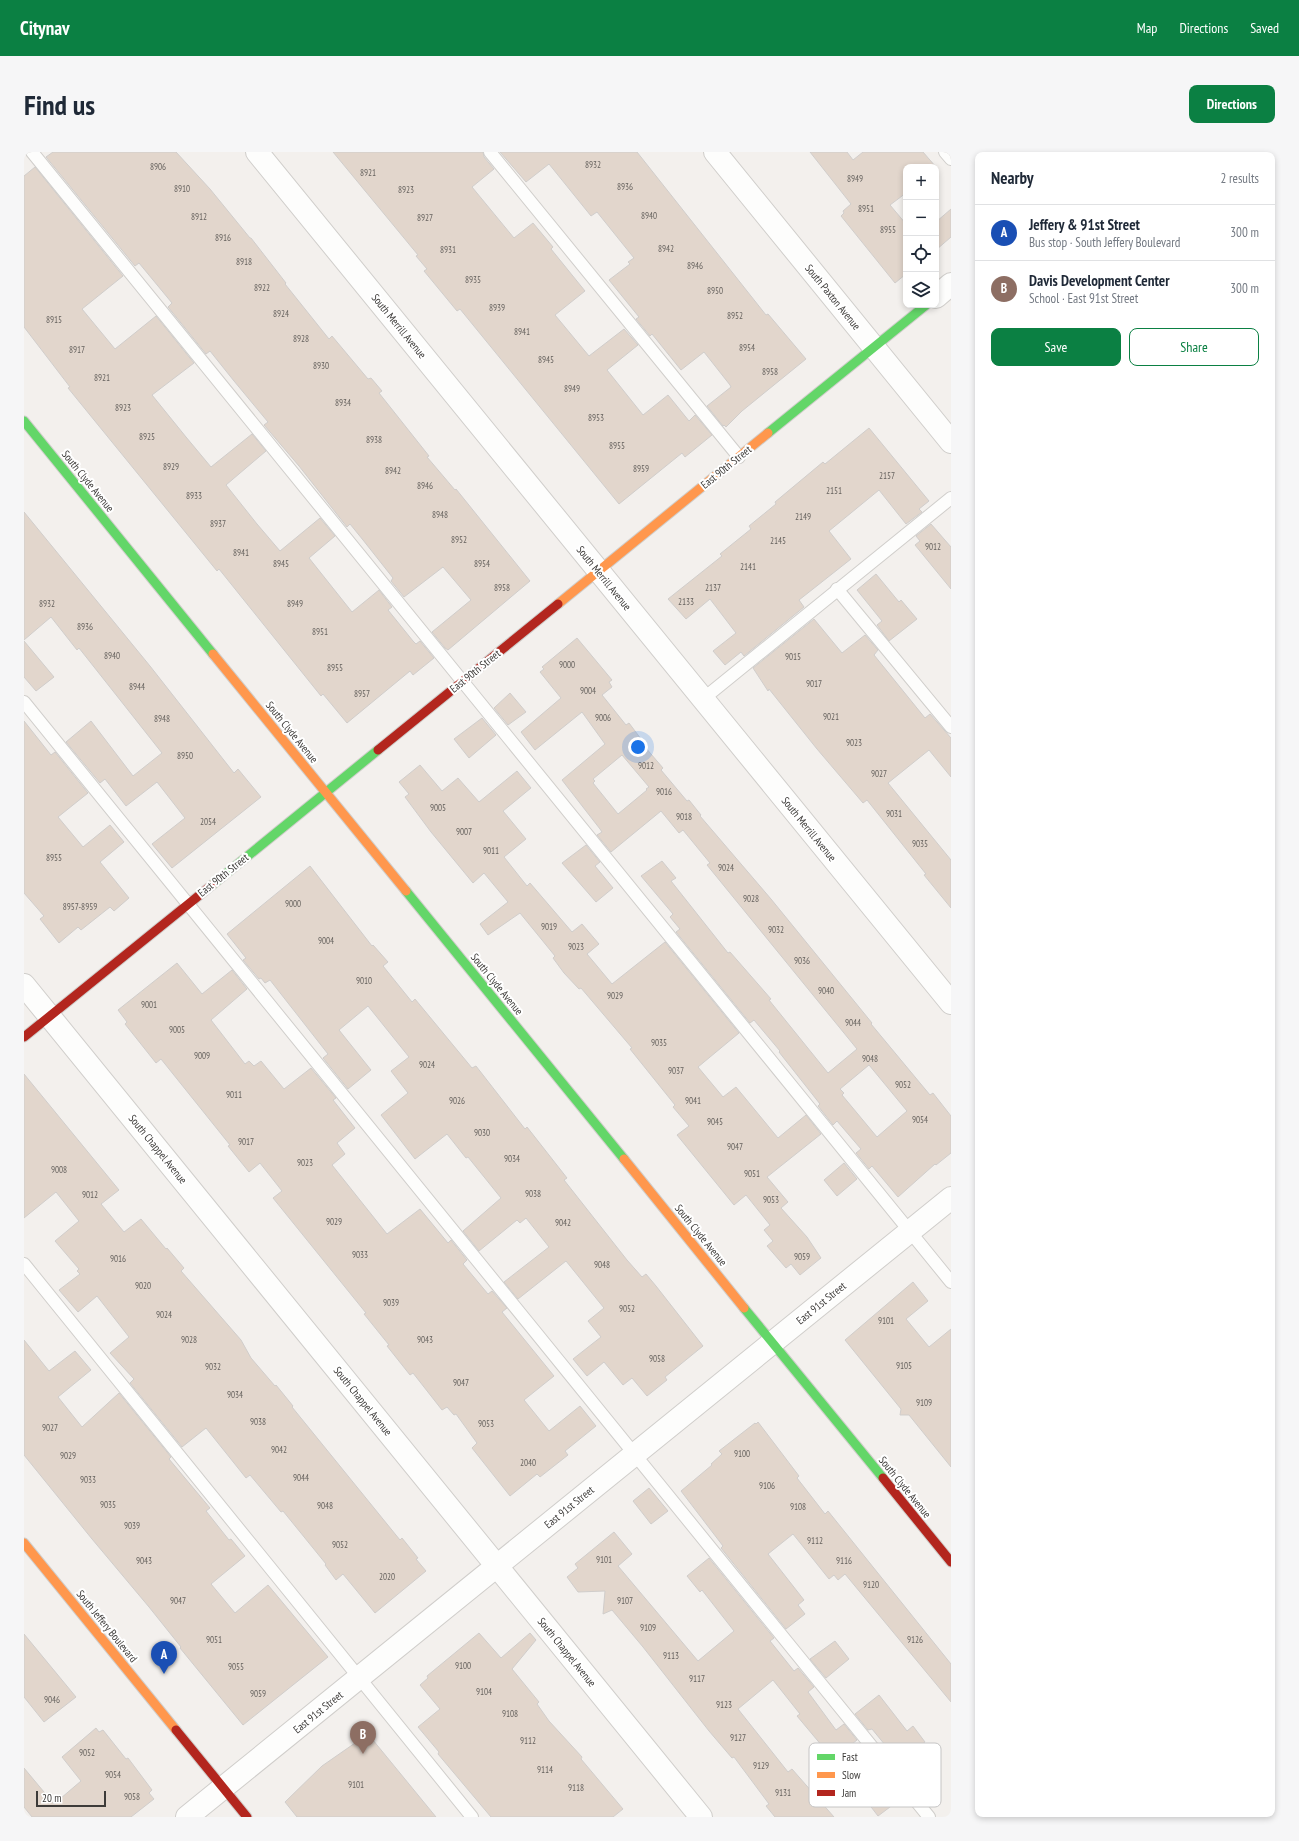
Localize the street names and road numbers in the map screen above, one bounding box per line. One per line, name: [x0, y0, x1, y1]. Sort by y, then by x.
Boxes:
street label: South Paxton Avenue: [802, 261, 864, 333]
street label: South Merrill Avenue: [369, 291, 430, 362]
street label: East 90th Street: [698, 442, 754, 492]
street label: South Clyde Avenue: [59, 447, 117, 515]
street label: South Merrill Avenue: [574, 543, 635, 614]
street label: East 90th Street: [447, 646, 503, 696]
street label: South Clyde Avenue: [263, 698, 321, 766]
street label: South Merrill Avenue: [779, 794, 840, 865]
street label: East 90th Street: [195, 850, 251, 900]
street label: South Clyde Avenue: [468, 950, 526, 1018]
street label: South Chappel Avenue: [126, 1111, 191, 1187]
street label: South Clyde Avenue: [672, 1201, 730, 1269]
street label: East 91st Street: [793, 1279, 849, 1327]
street label: South Chappel Avenue: [331, 1363, 396, 1439]
street label: South Clyde Avenue: [876, 1453, 934, 1521]
street label: East 91st Street: [541, 1483, 597, 1531]
street label: South Jeffery Boulevard: [74, 1587, 141, 1665]
street label: South Chappel Avenue: [535, 1614, 600, 1690]
street label: East 91st Street: [290, 1688, 346, 1736]

